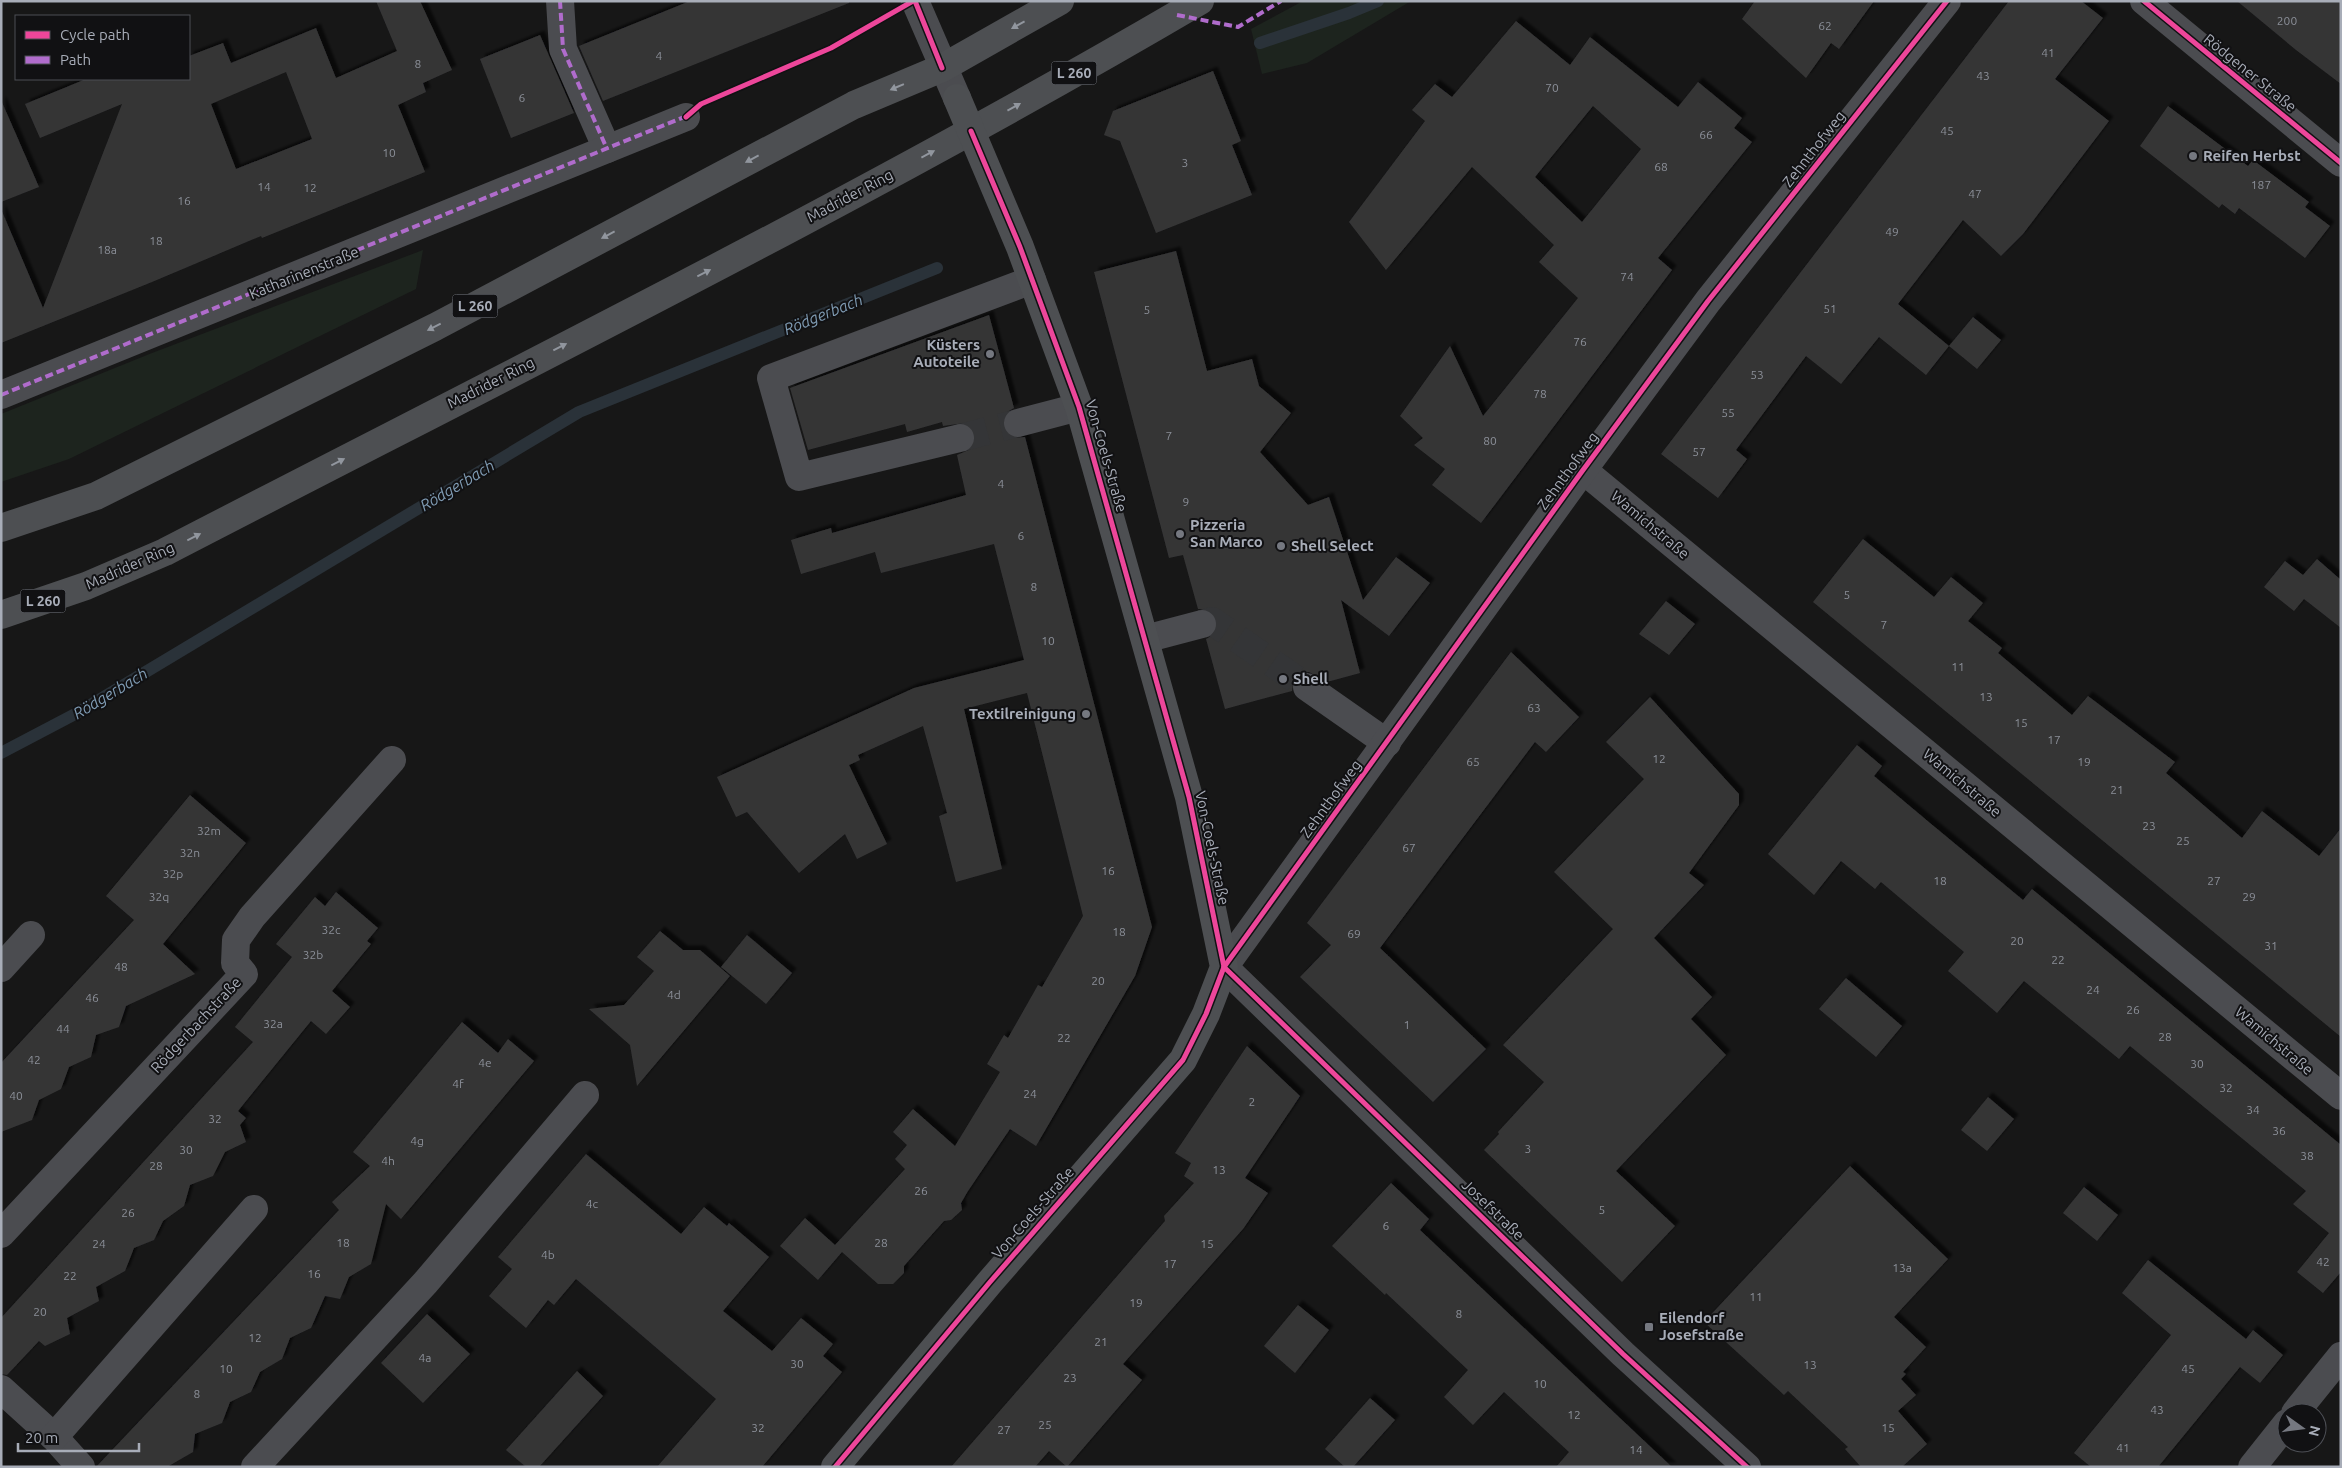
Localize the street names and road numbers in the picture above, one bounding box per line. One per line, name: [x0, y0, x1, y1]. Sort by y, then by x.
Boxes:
street label: Rödgener Straße: [2201, 30, 2300, 115]
road number: L 260: [1052, 62, 1096, 84]
street label: Zehnthofweg: [1779, 107, 1849, 190]
street label: Madrider Ring: [804, 166, 896, 225]
street label: Katharinenstraße: [246, 243, 361, 302]
road number: L 260: [452, 294, 498, 318]
street label: Madrider Ring: [444, 353, 537, 412]
street label: Von-Coels-Straße: [1082, 398, 1131, 514]
street label: Zehnthofweg: [1534, 429, 1601, 513]
street label: Wamichstraße: [1608, 487, 1693, 562]
street label: Madrider Ring: [83, 538, 177, 593]
road number: L 260: [20, 590, 66, 612]
street label: Wamichstraße: [1920, 745, 2005, 820]
street label: Zehnthofweg: [1297, 757, 1364, 841]
street label: Von-Coels-Straße: [1192, 789, 1233, 906]
street label: Rödgerbachstraße: [147, 973, 244, 1076]
street label: Wamichstraße: [2232, 1003, 2317, 1078]
street label: Von-Coels-Straße: [988, 1163, 1077, 1262]
street label: Josefstraße: [1459, 1176, 1528, 1243]

